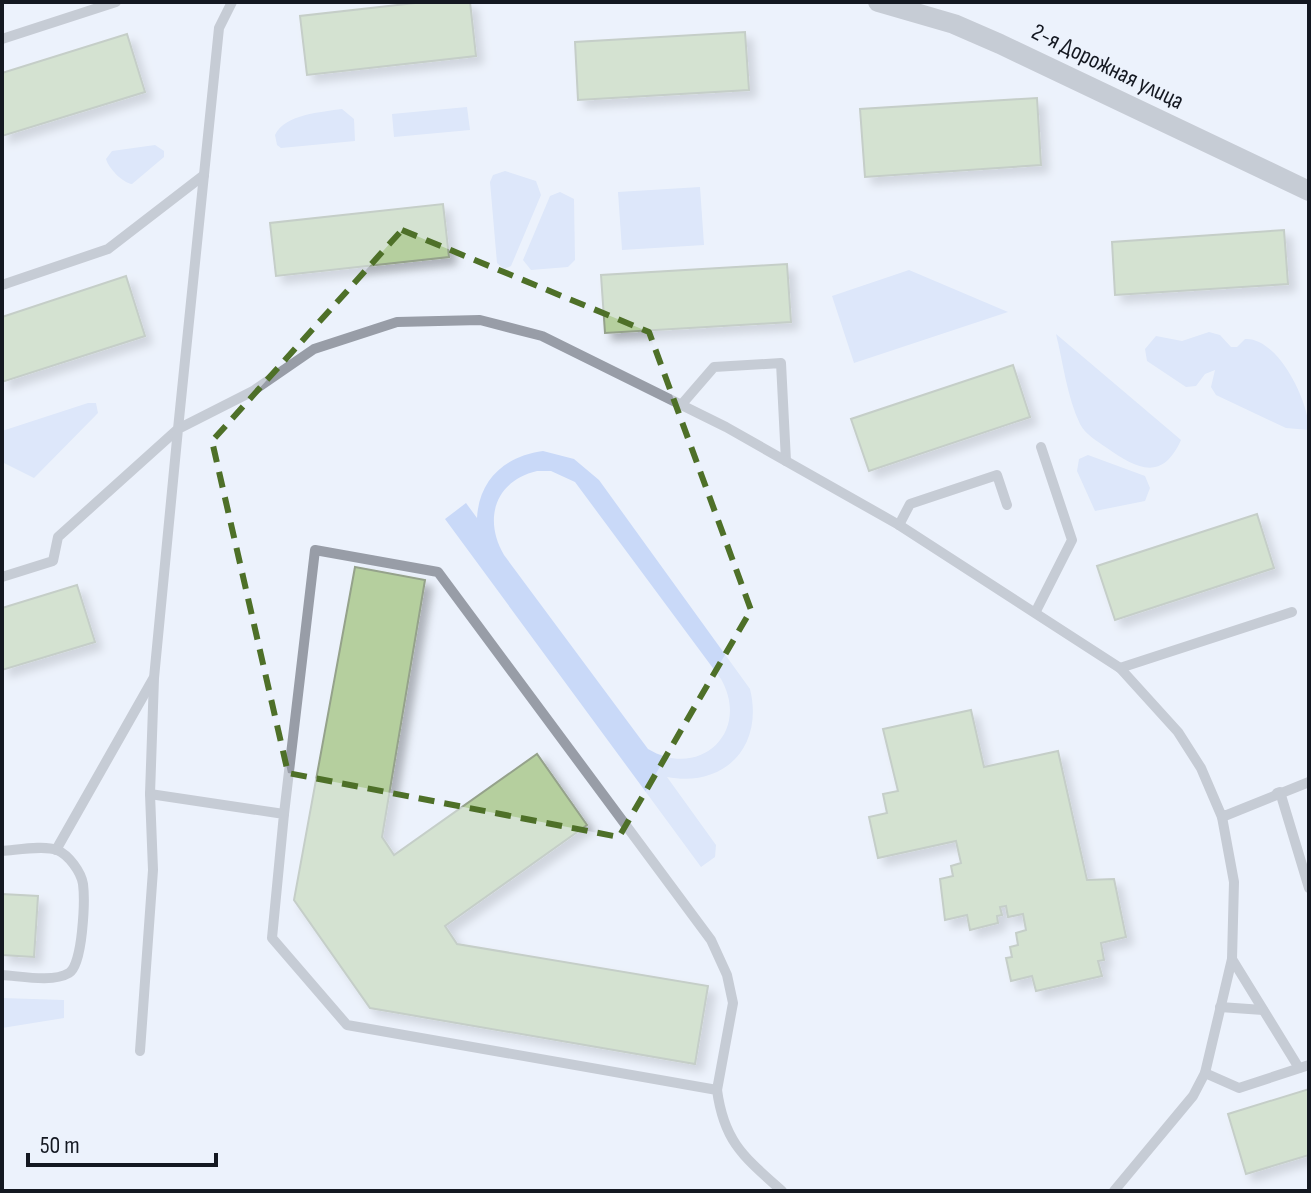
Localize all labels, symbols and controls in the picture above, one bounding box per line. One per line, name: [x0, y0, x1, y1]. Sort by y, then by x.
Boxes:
street label: 2-я Дорожная улица: [1027, 17, 1189, 116]
scale bar: [28, 1117, 216, 1167]
text: 50 m: [40, 1131, 80, 1160]

